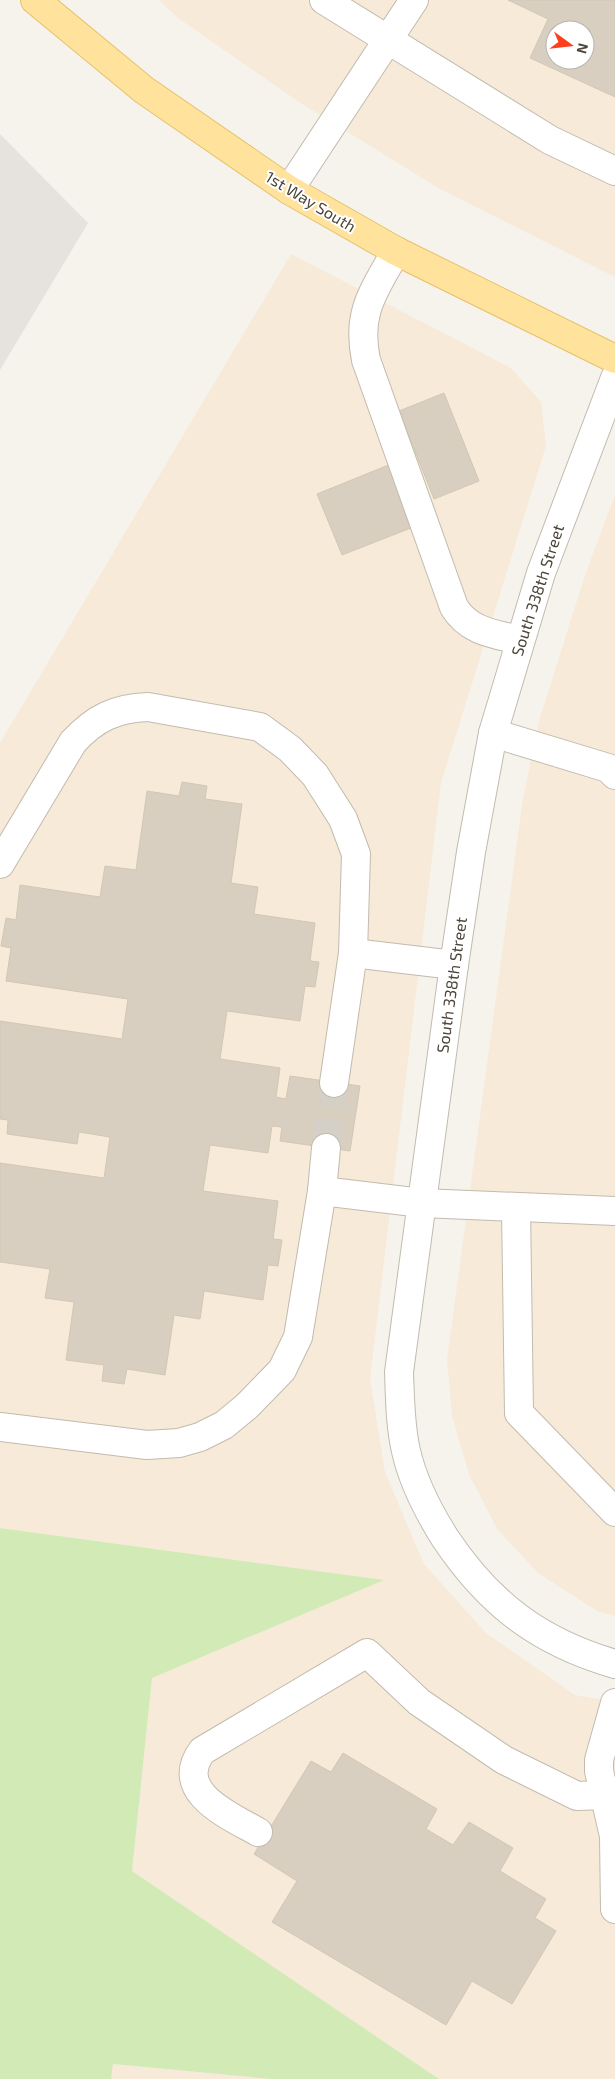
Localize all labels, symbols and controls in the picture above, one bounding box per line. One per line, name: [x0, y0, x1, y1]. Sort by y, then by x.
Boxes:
north arrow: [545, 20, 595, 70]
text: N: [574, 41, 593, 56]
street label: 1st Way South: [262, 167, 360, 235]
street label: South 338th Street: [507, 522, 567, 658]
street label: South 338th Street: [432, 916, 470, 1054]

